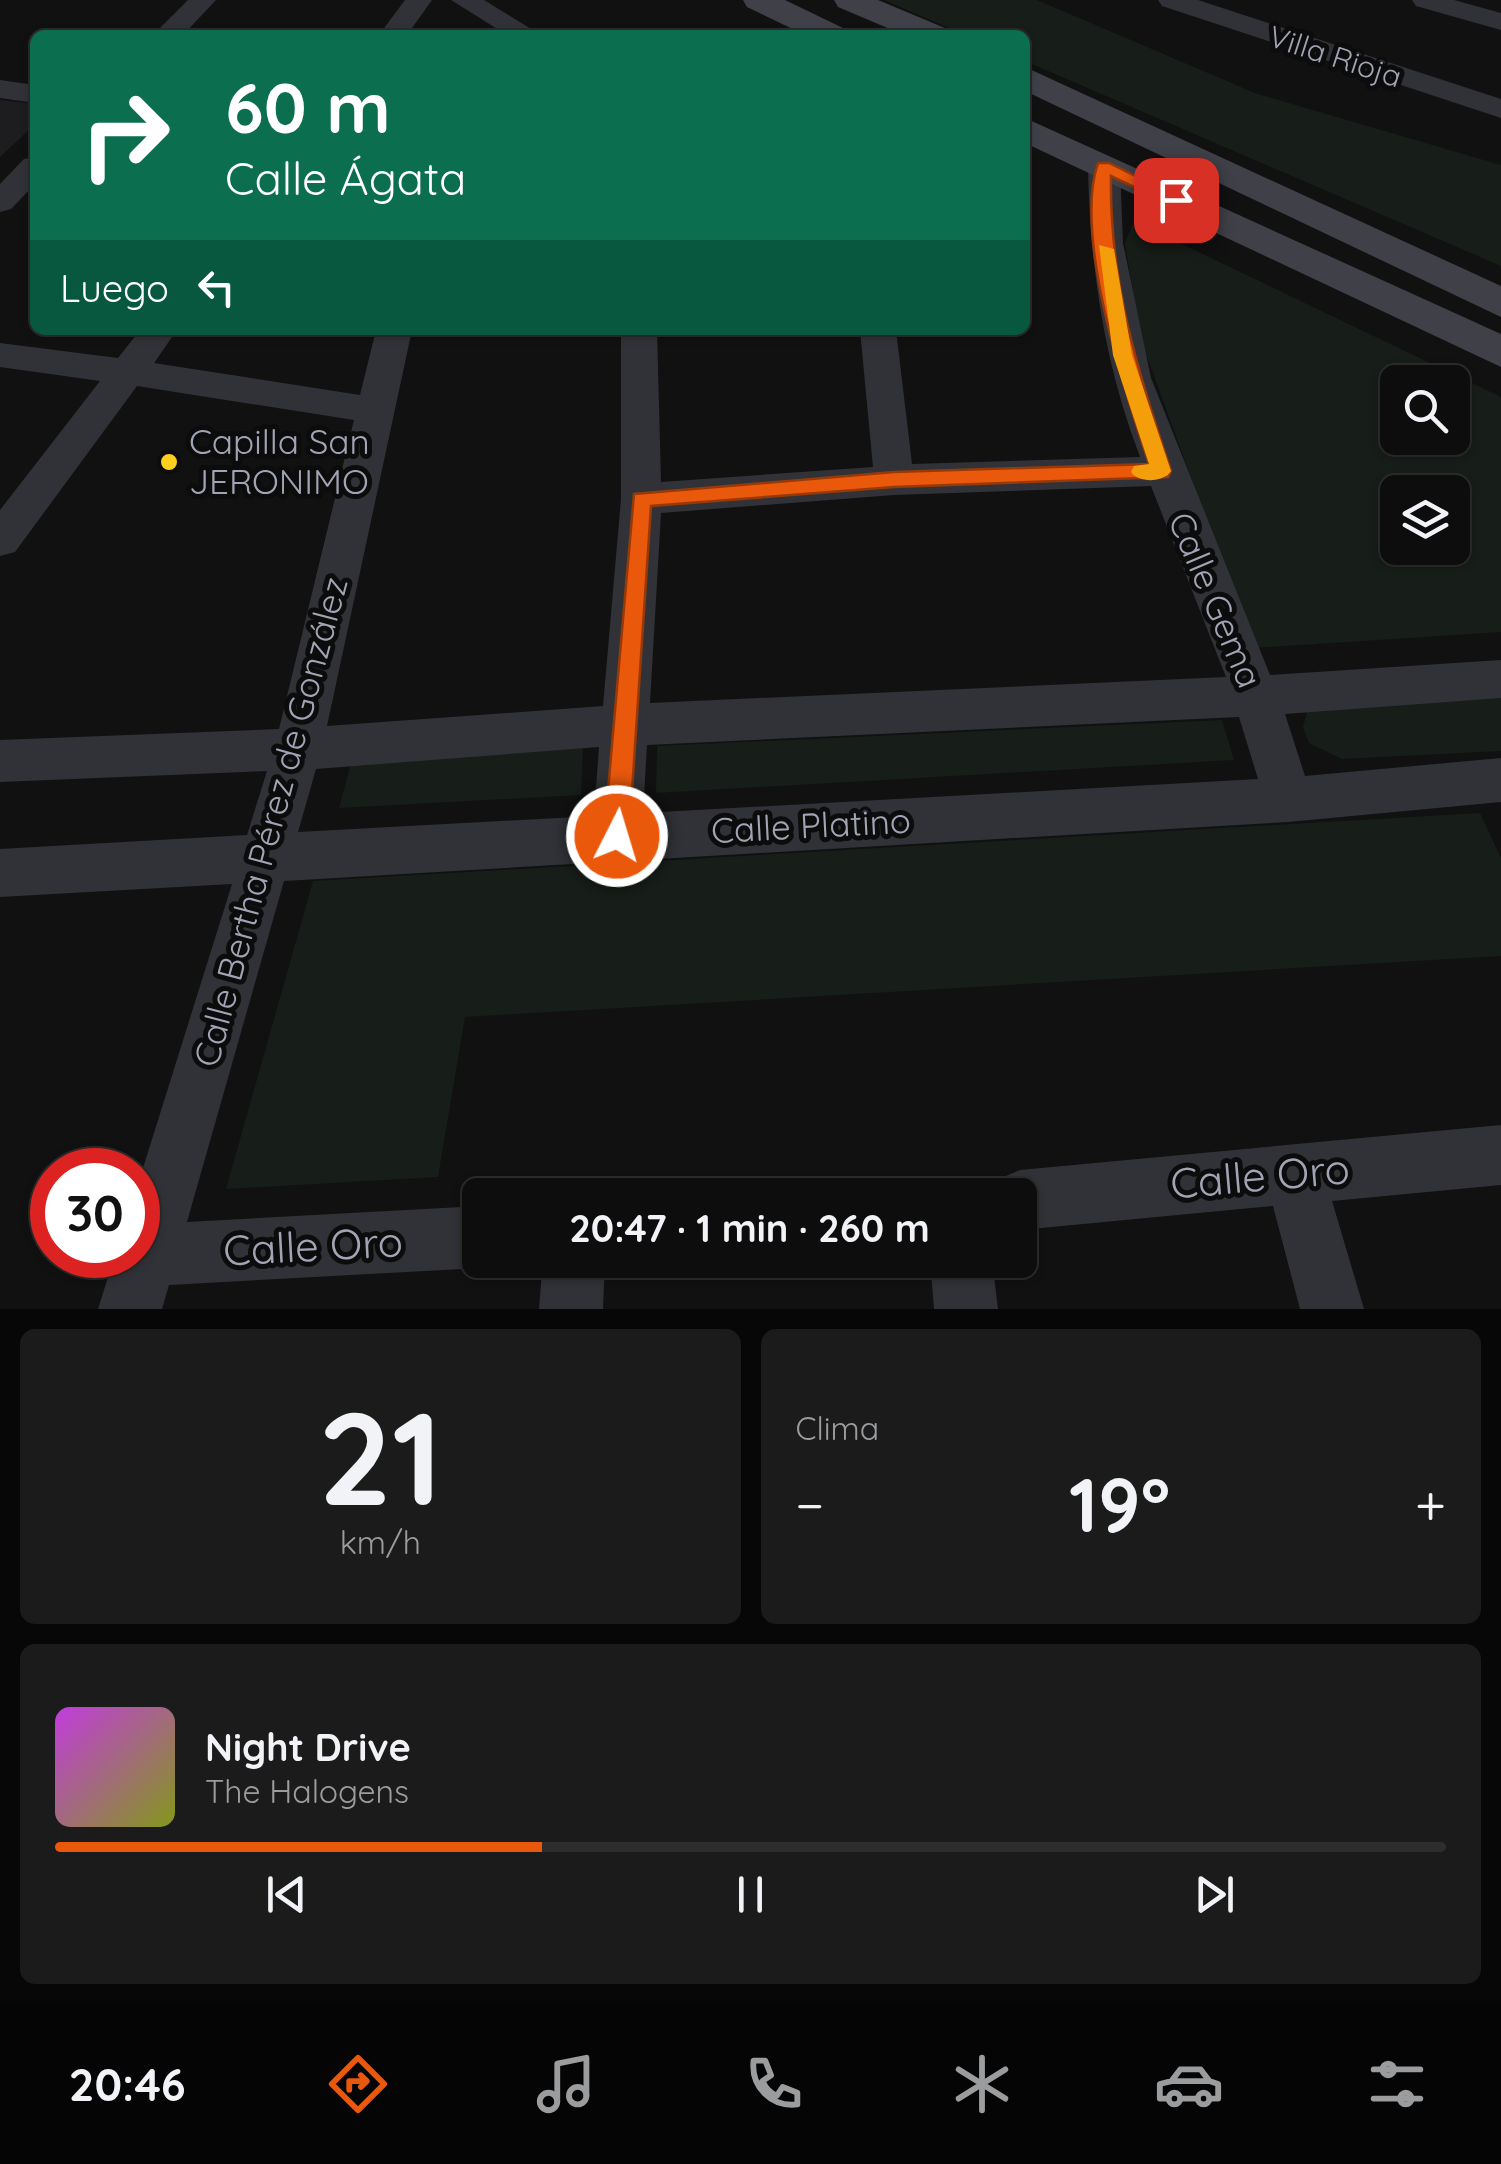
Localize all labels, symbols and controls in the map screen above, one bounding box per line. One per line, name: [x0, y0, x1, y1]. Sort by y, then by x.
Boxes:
street label: Villa Rioja: [1264, 17, 1407, 95]
text: 60 m: [225, 63, 391, 151]
icon: right: [60, 70, 190, 200]
text: Calle Ágata: [225, 150, 466, 206]
pin: [1134, 158, 1219, 243]
icon: arrive: [1149, 173, 1204, 228]
icon: left: [189, 260, 244, 315]
text: Luego: [60, 264, 169, 312]
map controls: [1380, 365, 1470, 565]
button: search: [1380, 365, 1470, 455]
place label: Capilla San JERONIMO: [189, 419, 370, 503]
marker: Capilla San JERONIMO: [158, 451, 180, 473]
button: layers: [1380, 475, 1470, 565]
street label: Calle Gema: [1159, 505, 1273, 694]
street label: Calle Bertha Pérez de González: [183, 572, 357, 1071]
position arrow: [565, 784, 669, 888]
street label: Calle Platino: [710, 798, 912, 852]
street label: Calle Oro: [1168, 1141, 1352, 1210]
speed limit sign: 30: [30, 1148, 160, 1278]
text: 20:47 · 1 min · 260 m: [569, 1204, 930, 1252]
street label: Calle Oro: [222, 1214, 404, 1277]
text: 21: [318, 1375, 443, 1538]
text: Clima: [796, 1408, 879, 1448]
text: 19°: [1069, 1457, 1170, 1551]
text: −: [796, 1470, 824, 1539]
text: +: [1415, 1470, 1446, 1539]
text: km/h: [340, 1522, 421, 1562]
text: Night Drive: [205, 1723, 411, 1771]
text: The Halogens: [205, 1771, 409, 1811]
icon: previous: [259, 1867, 314, 1922]
icon: pause: [723, 1867, 778, 1922]
icon: next: [1187, 1867, 1242, 1922]
icon: directions: [323, 2049, 393, 2119]
icon: music: [531, 2049, 601, 2119]
icon: phone: [739, 2049, 809, 2119]
icon: climate: [947, 2049, 1017, 2119]
icon: car: [1154, 2049, 1224, 2119]
icon: filters: [1362, 2049, 1432, 2119]
text: 20:46: [69, 2056, 186, 2112]

